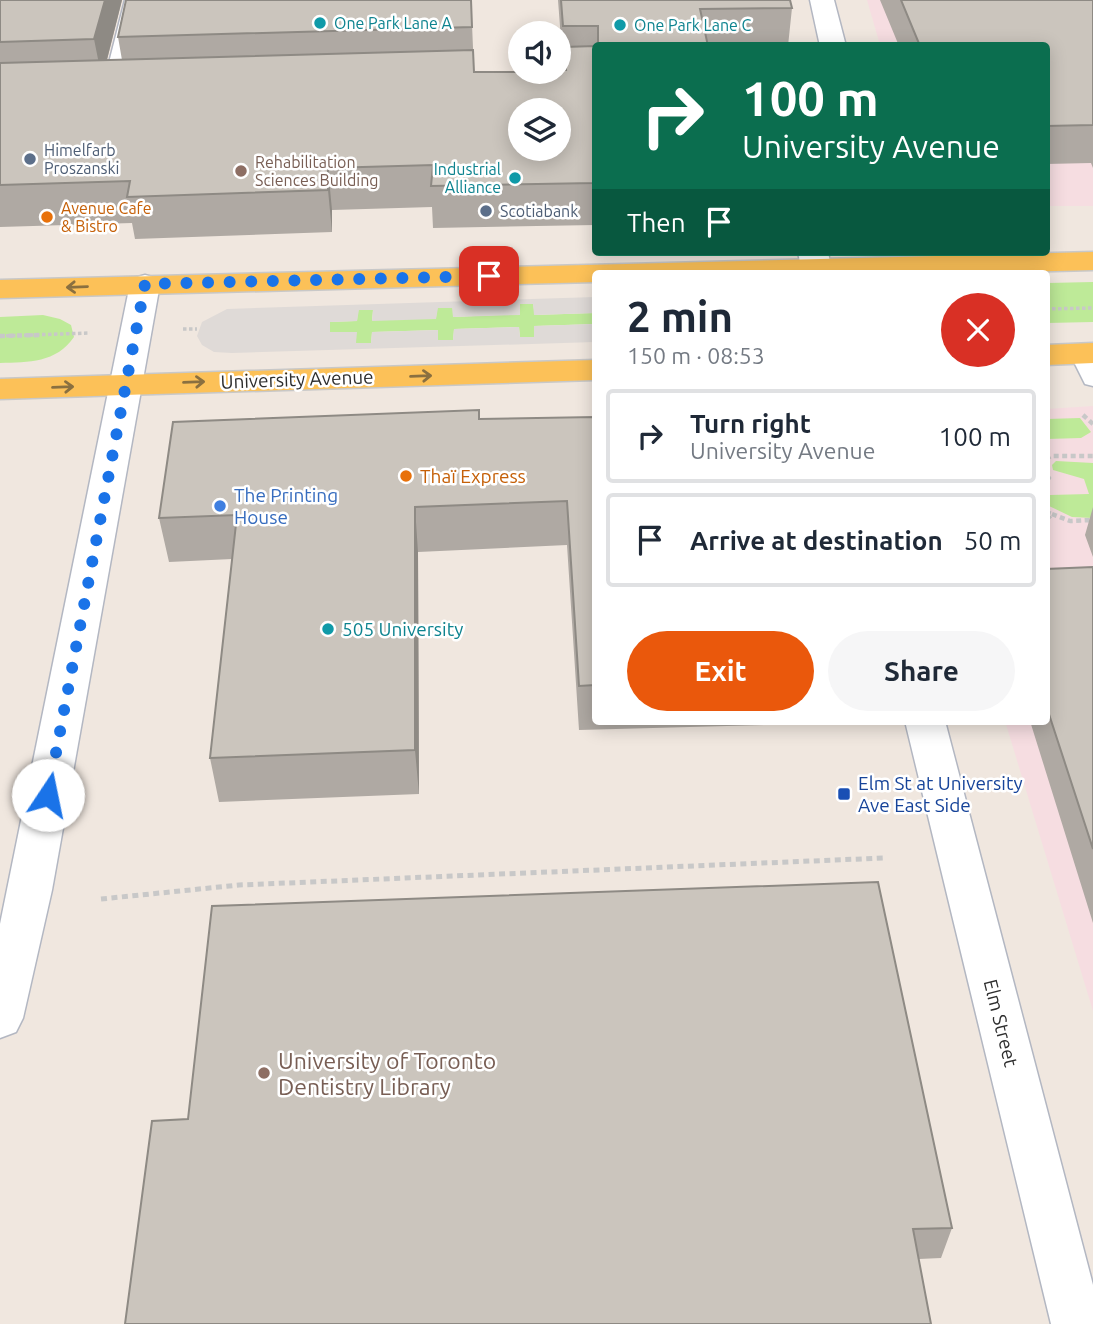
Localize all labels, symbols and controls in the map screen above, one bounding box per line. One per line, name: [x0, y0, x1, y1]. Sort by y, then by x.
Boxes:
place label: One Park Lane A: [334, 14, 453, 32]
marker: One Park Lane A: [312, 15, 328, 31]
place label: One Park Lane C: [634, 16, 752, 34]
marker: One Park Lane C: [612, 17, 628, 33]
map controls: [508, 21, 571, 161]
button: sound: [508, 21, 571, 84]
icon: right: [627, 70, 718, 161]
text: 100 m: [742, 70, 879, 125]
button: layers: [508, 98, 571, 161]
text: University Avenue: [742, 128, 1000, 164]
place label: Himelfarb Proszanski: [44, 141, 120, 177]
marker: Himelfarb Proszanski: [22, 151, 38, 167]
place label: Rehabilitation Sciences Building: [255, 153, 378, 189]
place label: Industrial Alliance: [434, 160, 501, 196]
marker: Rehabilitation Sciences Building: [233, 163, 249, 179]
marker: Industrial Alliance: [507, 170, 523, 186]
place label: Avenue Cafe & Bistro: [61, 199, 152, 235]
place label: Scotiabank: [500, 202, 578, 220]
marker: Scotiabank: [478, 203, 494, 219]
icon: arrive: [700, 203, 738, 241]
text: Then: [627, 208, 686, 237]
marker: Avenue Cafe & Bistro: [39, 209, 55, 225]
pin: [459, 246, 519, 306]
icon: arrive: [470, 257, 508, 295]
one-way arrow: [66, 280, 89, 293]
text: 2 min: [627, 293, 733, 340]
button: close: [941, 293, 1015, 367]
text: 150 m · 08:53: [627, 343, 765, 368]
street label: University Avenue: [220, 365, 374, 393]
one-way arrow: [410, 369, 433, 382]
one-way arrow: [182, 376, 205, 389]
one-way arrow: [51, 380, 74, 393]
text: Turn right: [690, 409, 811, 438]
icon: right: [631, 417, 669, 455]
text: 100 m: [939, 422, 1011, 451]
text: University Avenue: [690, 438, 875, 463]
place label: Thaï Express: [420, 465, 526, 487]
marker: Thaï Express: [398, 468, 414, 484]
place label: The Printing House: [234, 484, 338, 528]
marker: The Printing House: [212, 498, 228, 514]
icon: arrive: [631, 521, 669, 559]
text: Arrive at destination: [690, 526, 943, 555]
text: 50 m: [964, 526, 1021, 555]
place label: 505 University: [342, 618, 463, 640]
marker: 505 University: [320, 621, 336, 637]
button: Exit: [627, 631, 814, 711]
button: Share: [828, 631, 1015, 711]
position arrow: [11, 758, 85, 832]
place label: Elm St at University Ave East Side: [858, 772, 1023, 816]
marker: Elm St at University Ave East Side: [836, 786, 852, 802]
street label: Elm Street: [980, 977, 1023, 1070]
place label: University of Toronto Dentistry Library: [278, 1048, 496, 1099]
marker: University of Toronto Dentistry Library: [256, 1065, 272, 1081]

